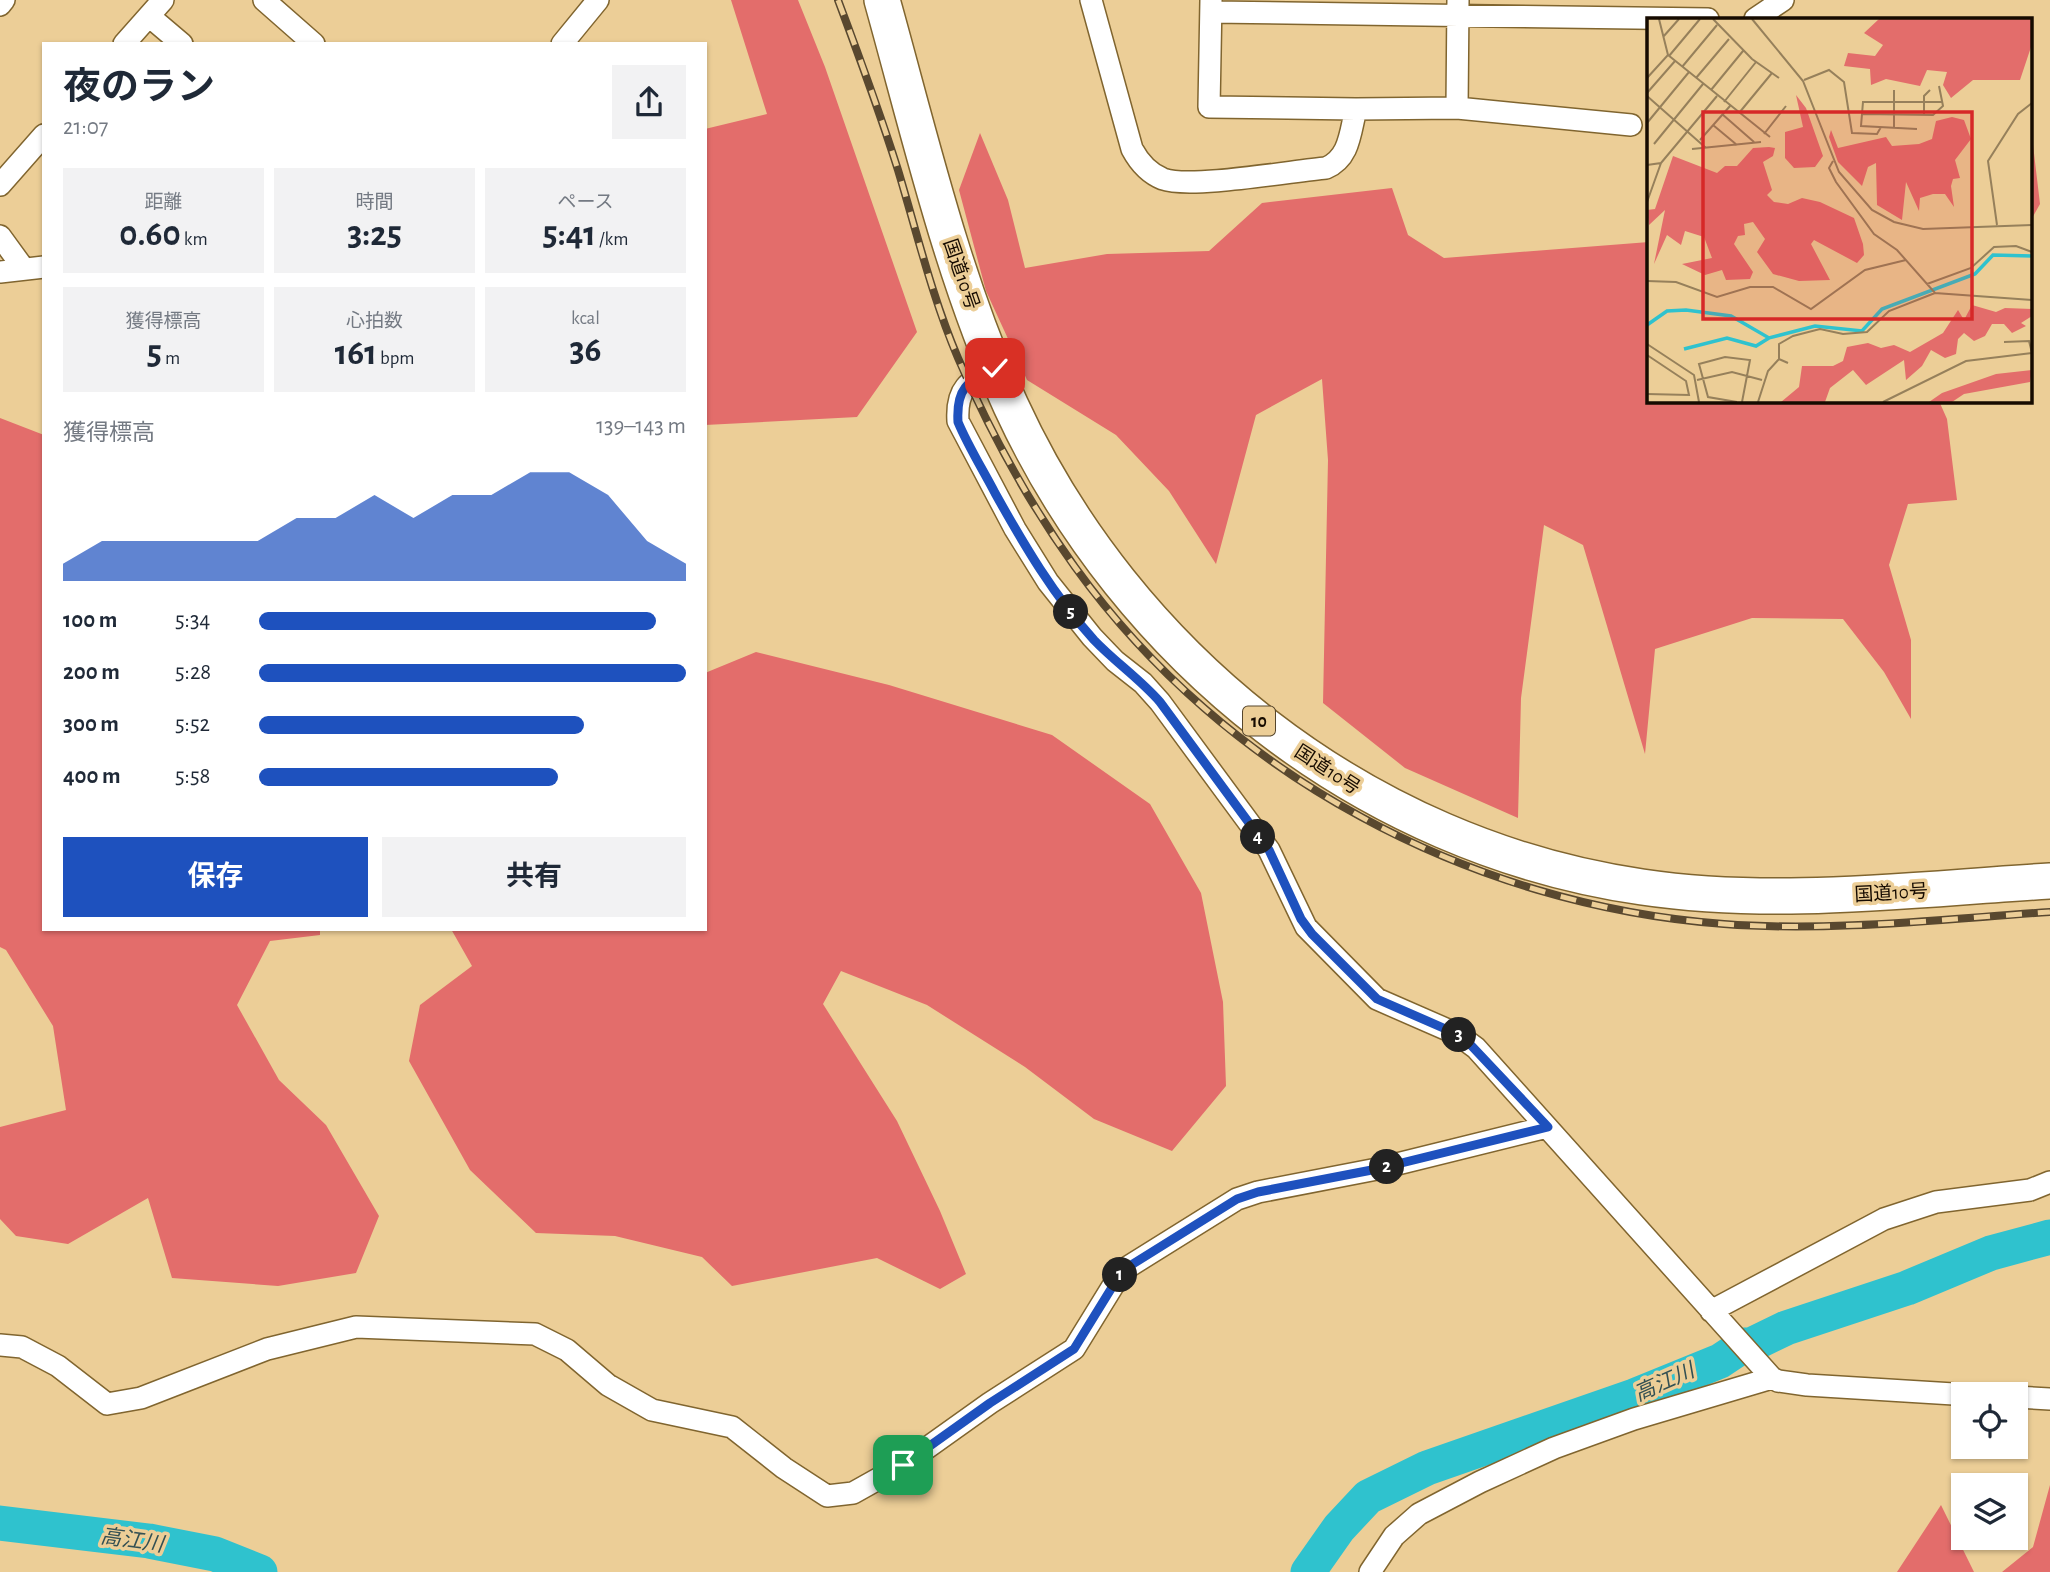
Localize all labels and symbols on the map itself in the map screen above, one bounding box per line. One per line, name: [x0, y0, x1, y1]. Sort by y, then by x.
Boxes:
inset map: [1647, 18, 2032, 402]
street label: 国道10号: [940, 236, 982, 312]
pin: [965, 338, 1025, 398]
pin: 5: [1054, 594, 1088, 630]
road number: 10: [1243, 706, 1275, 736]
street label: 国道10号: [1291, 741, 1364, 798]
pin: 4: [1240, 820, 1276, 854]
street label: 国道10号: [1854, 881, 1928, 905]
pin: 3: [1442, 1018, 1476, 1052]
pin: 2: [1370, 1150, 1404, 1184]
pin: 1: [1102, 1258, 1138, 1292]
water label: 高江川: [1631, 1358, 1699, 1405]
pin: [873, 1435, 933, 1495]
water label: 高江川: [99, 1525, 167, 1556]

